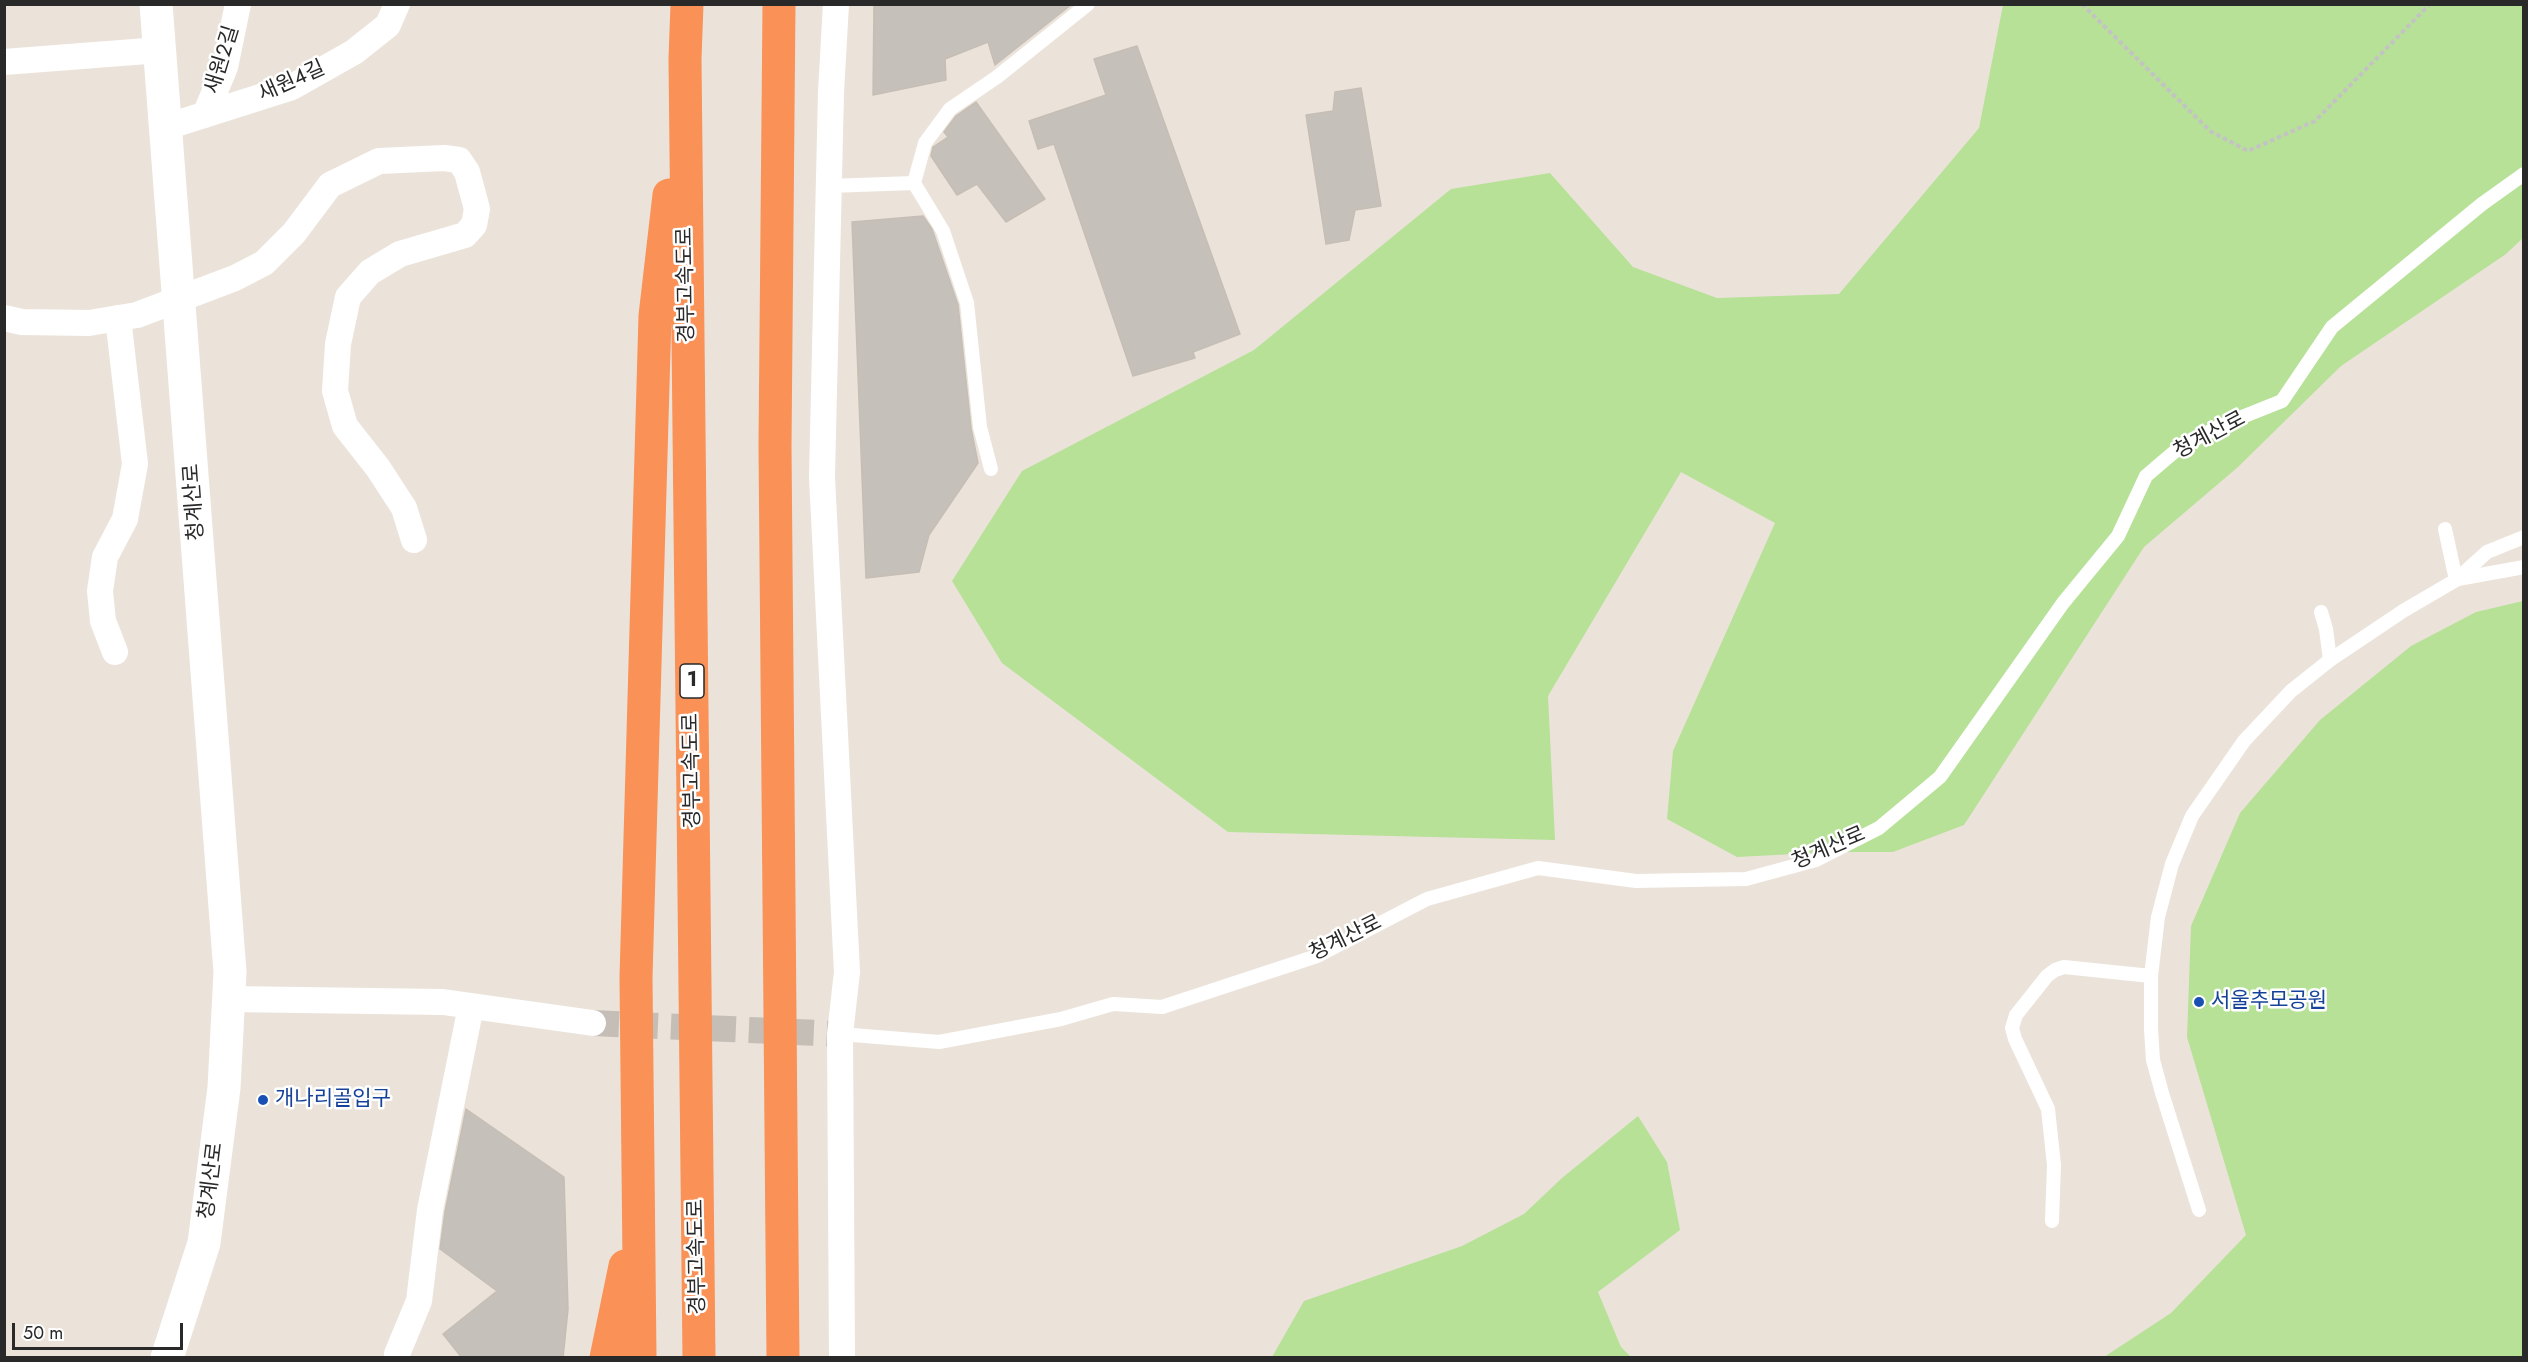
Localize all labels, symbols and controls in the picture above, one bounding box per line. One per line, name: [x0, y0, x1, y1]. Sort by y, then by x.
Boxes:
street label: 새원2길: [201, 23, 245, 97]
street label: 새원4길: [255, 56, 329, 108]
street label: 경부고속도로: [673, 227, 701, 343]
street label: 청계산로: [2170, 407, 2250, 465]
street label: 청계산로: [180, 463, 210, 541]
road number: 1: [680, 664, 704, 698]
street label: 경부고속도로: [679, 713, 707, 829]
street label: 청계산로: [1789, 822, 1869, 876]
street label: 청계산로: [1306, 911, 1386, 967]
place label: 서울추모공원: [2211, 989, 2327, 1015]
marker: 서울추모공원: [2192, 995, 2206, 1009]
place label: 개나리골입구: [275, 1087, 391, 1113]
marker: 개나리골입구: [256, 1093, 270, 1107]
street label: 청계산로: [195, 1141, 229, 1221]
street label: 경부고속도로: [684, 1199, 712, 1315]
scale bar: [15, 1311, 186, 1349]
text: 50 m: [23, 1320, 63, 1346]

